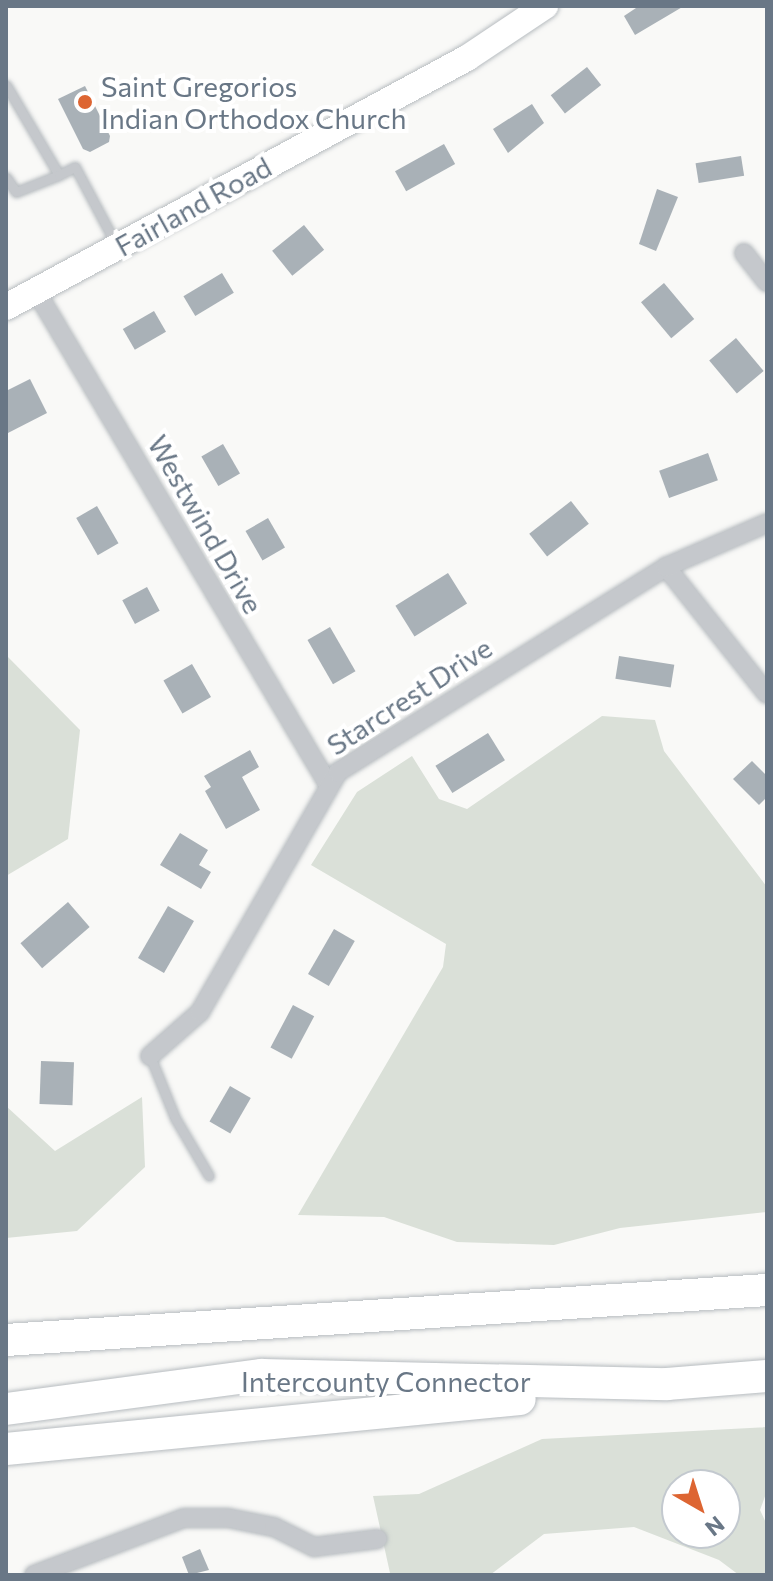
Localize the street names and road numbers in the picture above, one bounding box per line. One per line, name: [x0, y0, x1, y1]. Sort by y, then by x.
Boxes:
street label: Fairland Road: [109, 149, 277, 263]
street label: Westwind Drive: [141, 429, 271, 619]
street label: Starcrest Drive: [320, 630, 498, 762]
street label: Intercounty Connector: [241, 1364, 531, 1398]

